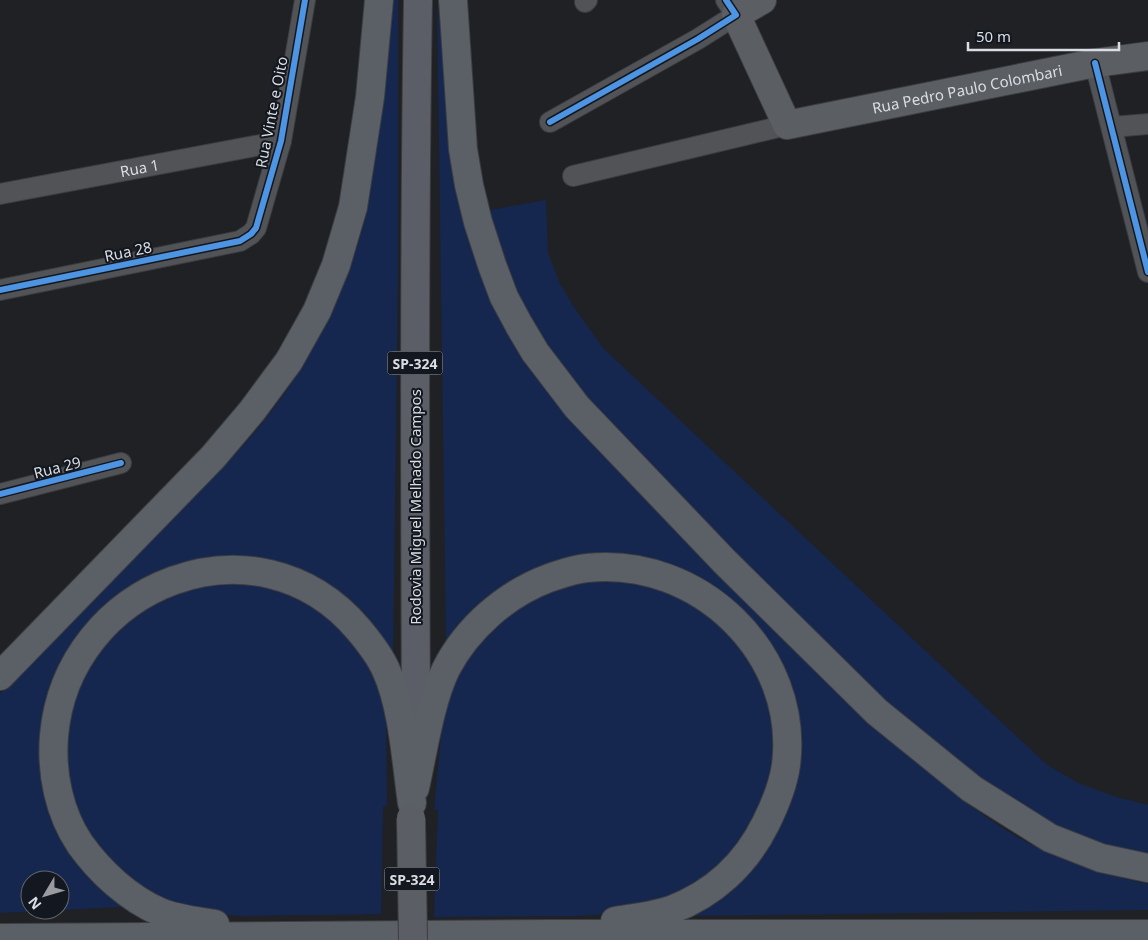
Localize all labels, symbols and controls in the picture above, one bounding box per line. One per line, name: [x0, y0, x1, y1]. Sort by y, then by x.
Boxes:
scale bar: [968, 20, 1119, 52]
text: 50 m: [976, 26, 1011, 46]
street label: Rua Vinte e Oito: [250, 54, 292, 170]
street label: Rua Pedro Paulo Colombari: [870, 60, 1064, 118]
street label: Rua 1: [118, 154, 161, 181]
street label: Rua 28: [102, 236, 154, 266]
road number: SP-324: [388, 352, 442, 374]
street label: Rodovia Miguel Melhado Campos: [405, 389, 425, 625]
street label: Rua 29: [31, 451, 83, 483]
road number: SP-324: [384, 868, 440, 891]
north arrow: [20, 870, 70, 920]
text: N: [23, 893, 45, 914]

